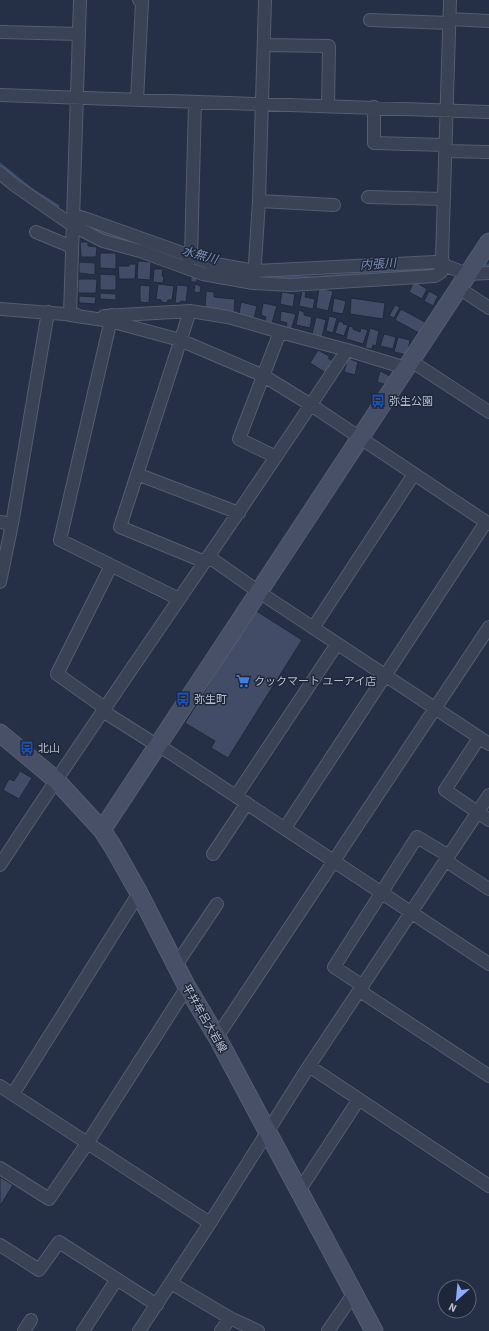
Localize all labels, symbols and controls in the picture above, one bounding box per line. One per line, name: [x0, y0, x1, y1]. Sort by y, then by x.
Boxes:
water label: 水無川: [180, 243, 221, 269]
water label: 内張川: [359, 255, 399, 274]
bus stop icon: 弥生公園: [370, 393, 386, 409]
place label: 弥生公園: [389, 394, 433, 409]
supermarket icon: クックマート ユーアイ店: [235, 673, 251, 689]
place label: クックマート ユーアイ店: [254, 674, 376, 689]
bus stop icon: 弥生町: [175, 691, 191, 707]
place label: 弥生町: [194, 692, 227, 707]
bus stop icon: 北山: [19, 740, 35, 756]
place label: 北山: [38, 741, 60, 756]
street label: 平井牟呂大岩線: [179, 981, 230, 1055]
north arrow: [437, 1279, 477, 1319]
text: N: [446, 1299, 459, 1316]

